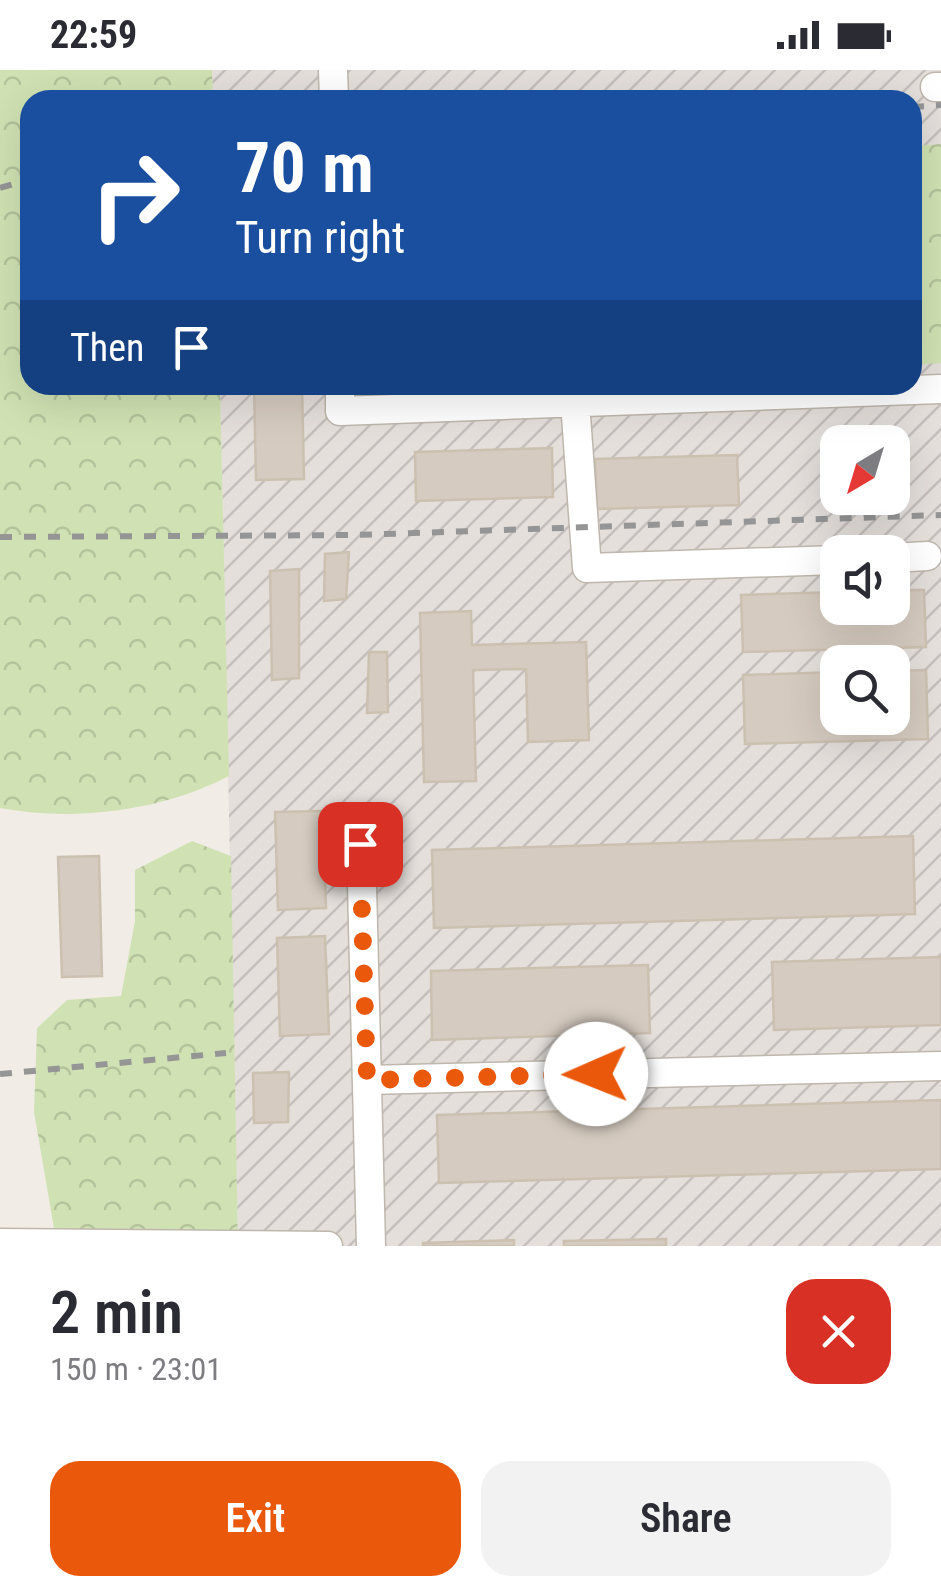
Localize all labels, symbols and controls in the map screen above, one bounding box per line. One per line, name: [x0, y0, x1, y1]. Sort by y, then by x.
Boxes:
text: 22:59: [50, 13, 137, 57]
text: 70 m: [235, 127, 374, 209]
icon: right: [70, 130, 200, 260]
text: Turn right: [235, 211, 405, 264]
icon: arrive: [164, 320, 219, 375]
text: Then: [70, 326, 144, 370]
north arrow: [820, 425, 910, 515]
map controls: [820, 425, 910, 735]
button: sound: [820, 535, 910, 625]
button: search: [820, 645, 910, 735]
pin: [318, 802, 403, 887]
icon: arrive: [333, 817, 388, 872]
position arrow: [544, 1022, 648, 1126]
text: 2 min: [50, 1277, 183, 1348]
button: close: [786, 1279, 891, 1384]
text: 150 m · 23:01: [50, 1350, 222, 1388]
button: Exit: [50, 1461, 461, 1576]
button: Share: [481, 1461, 891, 1576]

